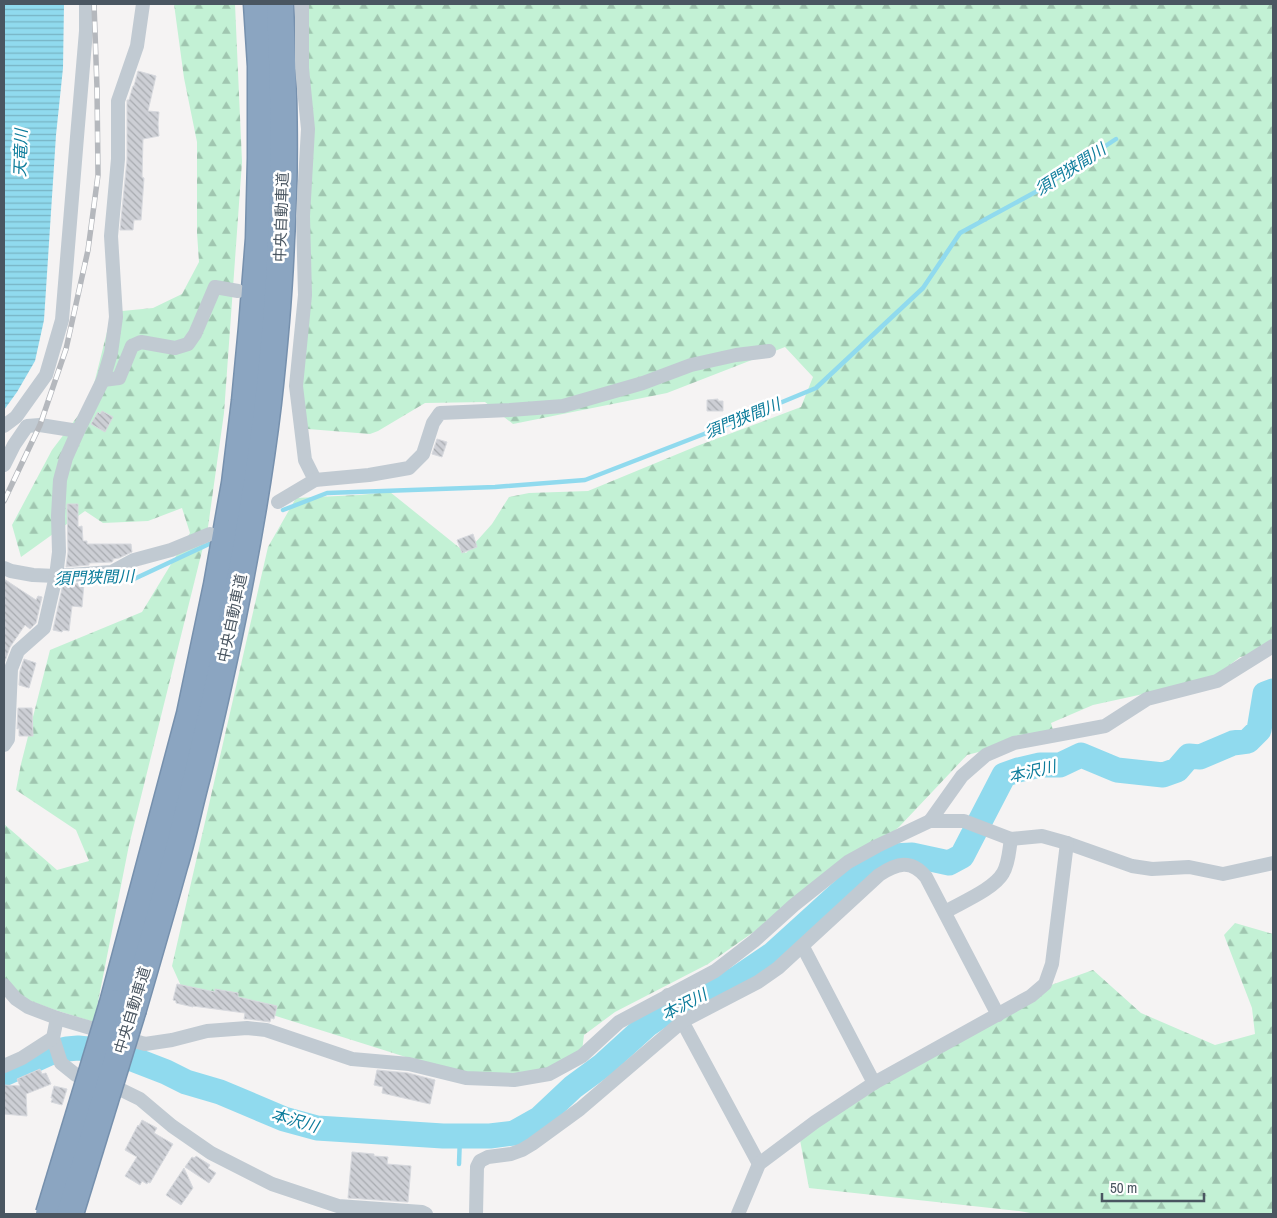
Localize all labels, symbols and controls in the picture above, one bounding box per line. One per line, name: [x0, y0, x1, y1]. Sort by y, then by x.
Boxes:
water label: 天竜川: [8, 127, 32, 177]
water label: 須門狭間川: [1030, 137, 1111, 200]
street label: 中央自動車道: [269, 172, 293, 262]
water label: 須門狭間川: [701, 392, 785, 443]
water label: 須門狭間川: [54, 565, 136, 589]
street label: 中央自動車道: [212, 572, 252, 664]
water label: 本沢川: [1006, 754, 1060, 787]
street label: 中央自動車道: [109, 964, 155, 1056]
water label: 本沢川: [658, 982, 712, 1025]
water label: 本沢川: [269, 1103, 323, 1138]
scale bar: [1102, 1170, 1204, 1202]
text: 50 m: [1110, 1177, 1137, 1198]

